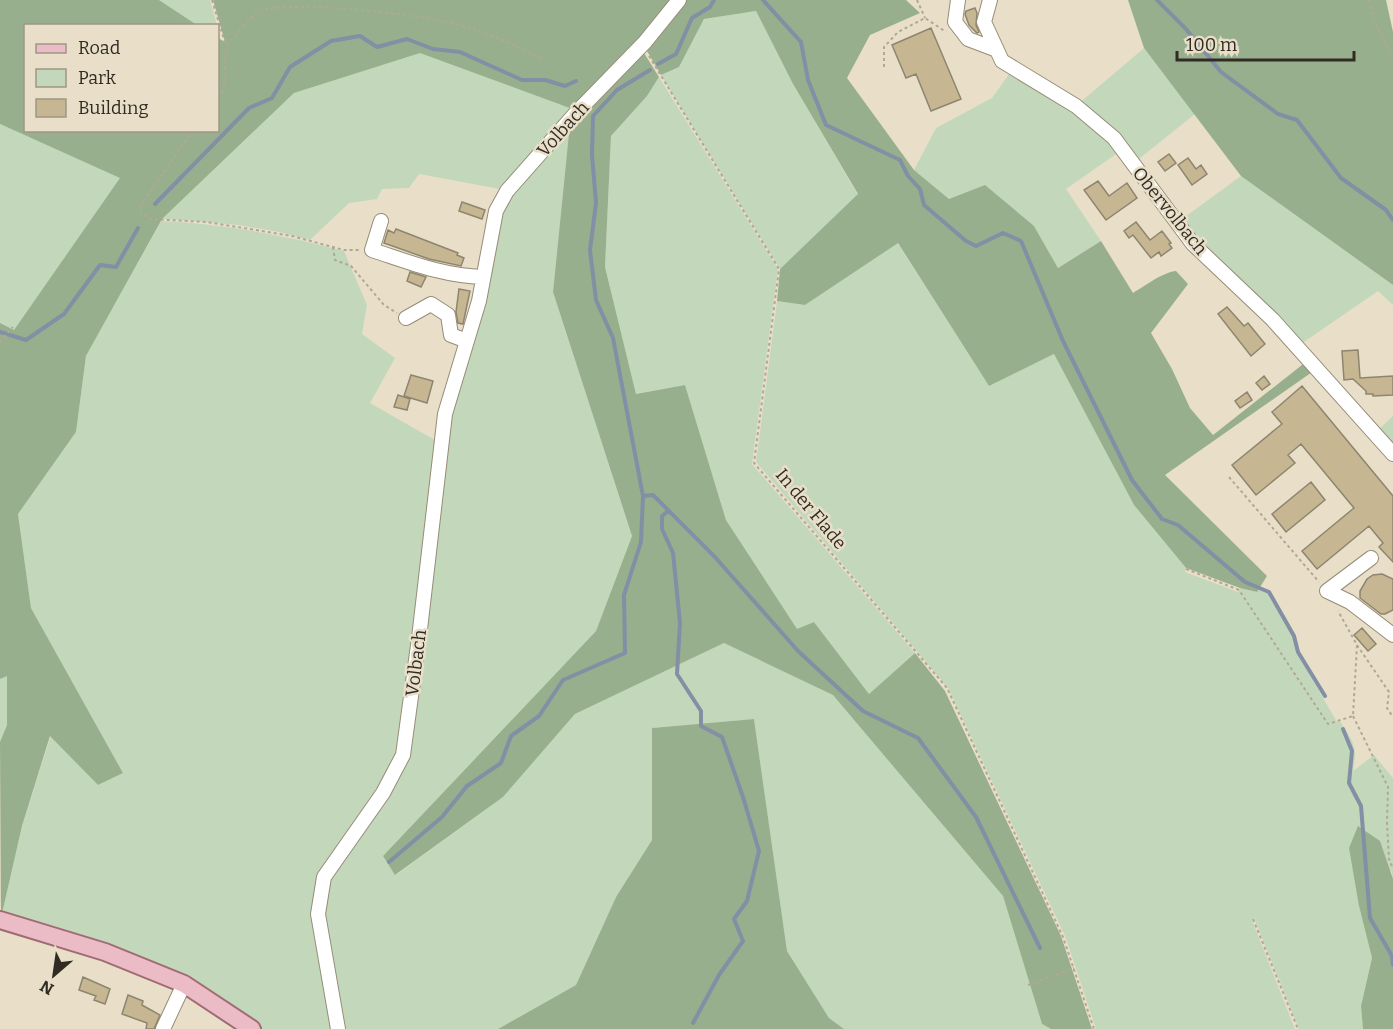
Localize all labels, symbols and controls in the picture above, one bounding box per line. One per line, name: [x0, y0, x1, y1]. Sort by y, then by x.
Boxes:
legend: [24, 24, 219, 132]
scale bar: [1177, 24, 1354, 62]
text: 100 m: [1186, 34, 1237, 56]
text: Road: [78, 37, 121, 59]
text: Park: [78, 67, 117, 89]
text: Building: [78, 97, 149, 119]
street label: Volbach: [532, 97, 594, 161]
street label: Obervolbach: [1128, 163, 1212, 259]
street label: In der Flade: [771, 464, 851, 554]
street label: Volbach: [401, 628, 431, 698]
north arrow: [24, 945, 84, 1005]
text: N: [37, 976, 57, 999]

